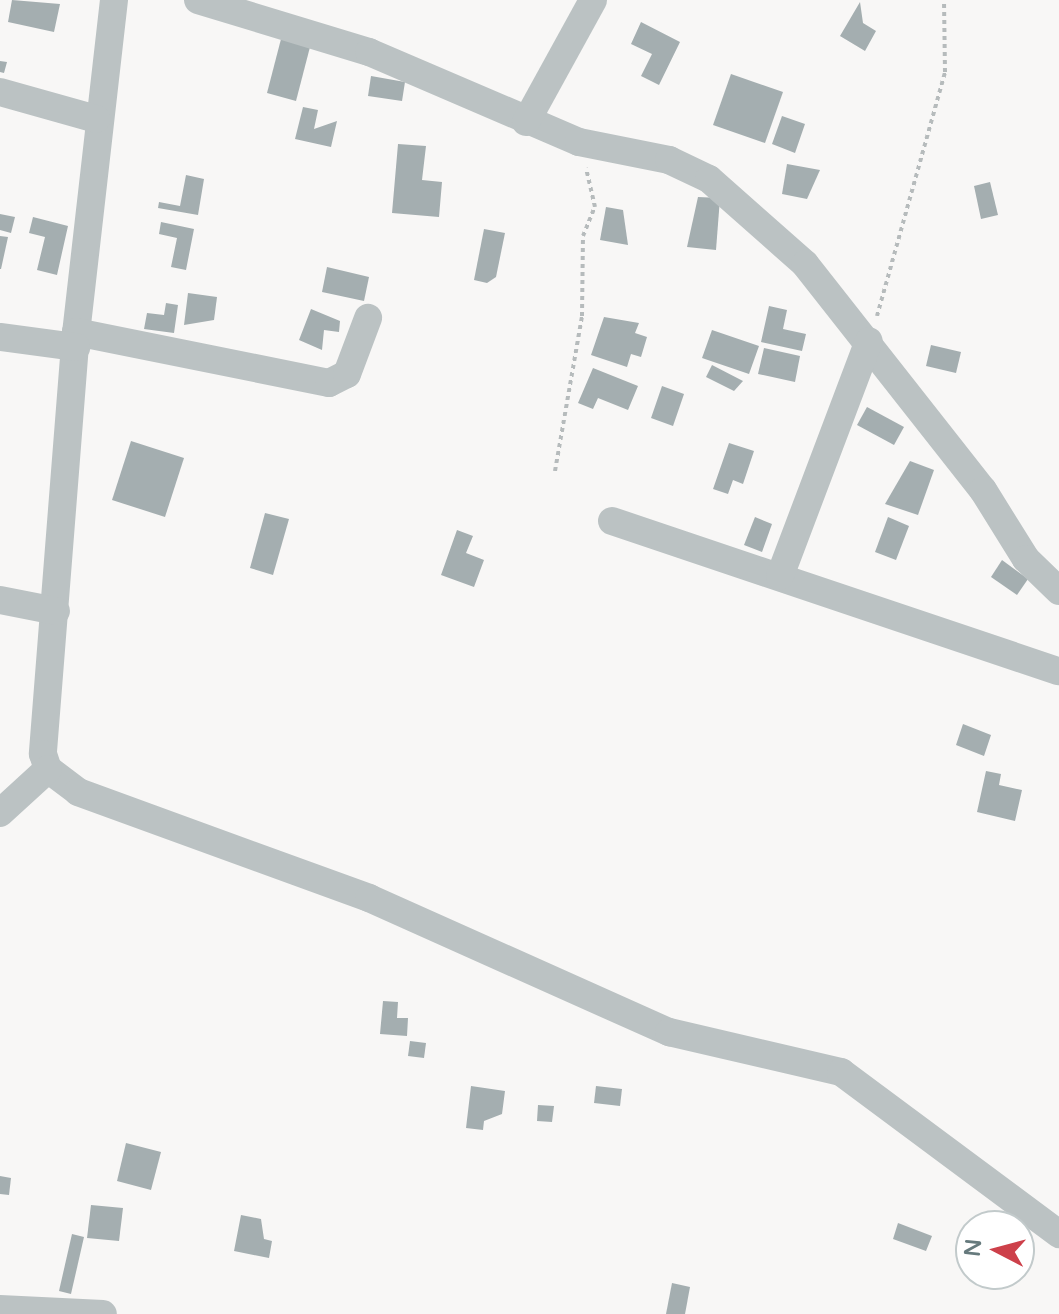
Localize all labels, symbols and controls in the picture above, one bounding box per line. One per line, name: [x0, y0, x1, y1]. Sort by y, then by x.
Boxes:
north arrow: [955, 1210, 1035, 1290]
text: N: [959, 1238, 987, 1258]

